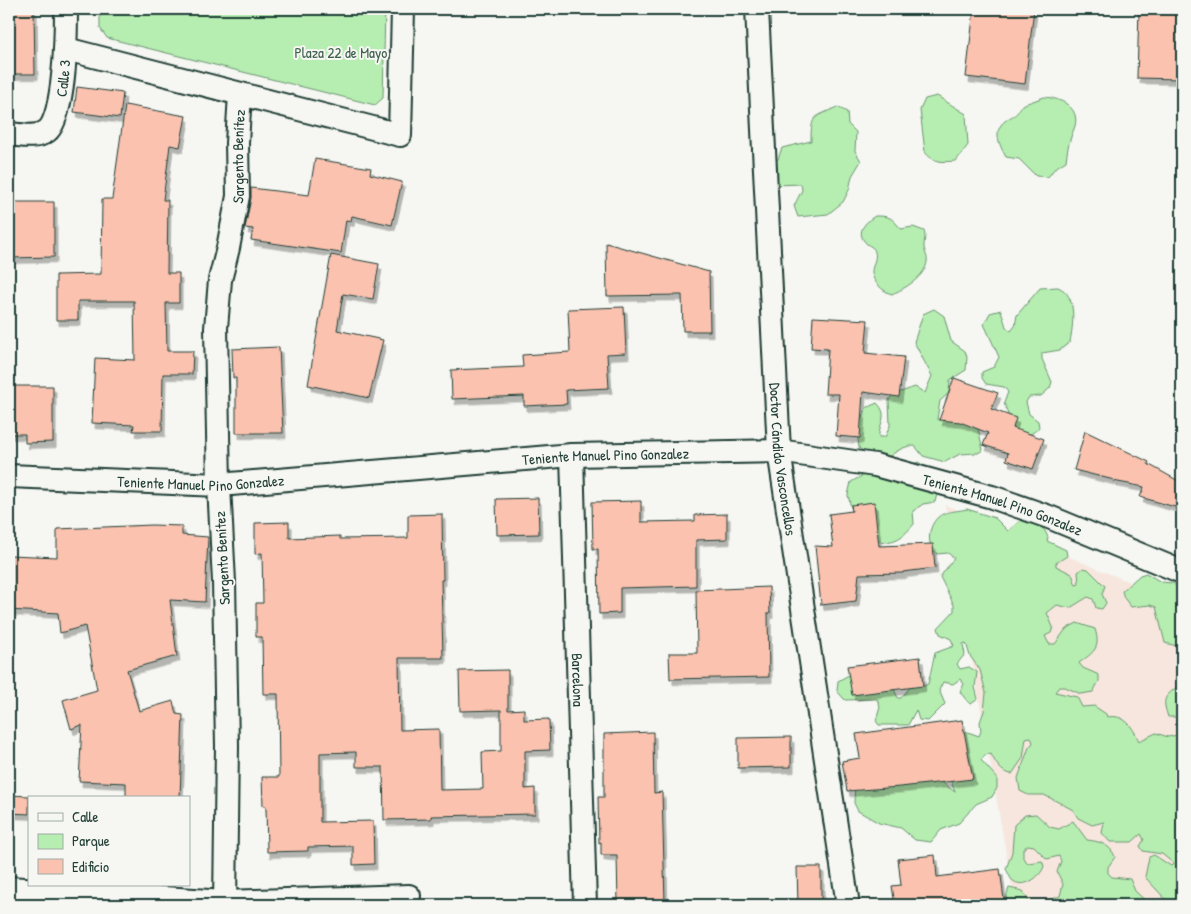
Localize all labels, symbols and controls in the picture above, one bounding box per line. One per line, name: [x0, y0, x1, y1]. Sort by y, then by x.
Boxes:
park label: Plaza 22 de Mayo: [295, 42, 387, 63]
street label: Calle 3: [50, 59, 75, 98]
street label: Sargento Benítez: [226, 108, 250, 205]
street label: Doctor Cándido Vasconcellos: [765, 382, 802, 537]
street label: Teniente Manuel Pino Gonzalez: [521, 442, 690, 470]
street label: Teniente Manuel Pino Gonzalez: [920, 468, 1086, 540]
street label: Teniente Manuel Pino Gonzalez: [117, 469, 286, 496]
street label: Sargento Benítez: [209, 510, 235, 605]
street label: Barcelona: [567, 653, 590, 707]
legend: [28, 796, 190, 886]
text: Calle: [72, 806, 99, 827]
text: Parque: [72, 830, 110, 851]
text: Edificio: [72, 856, 109, 877]

